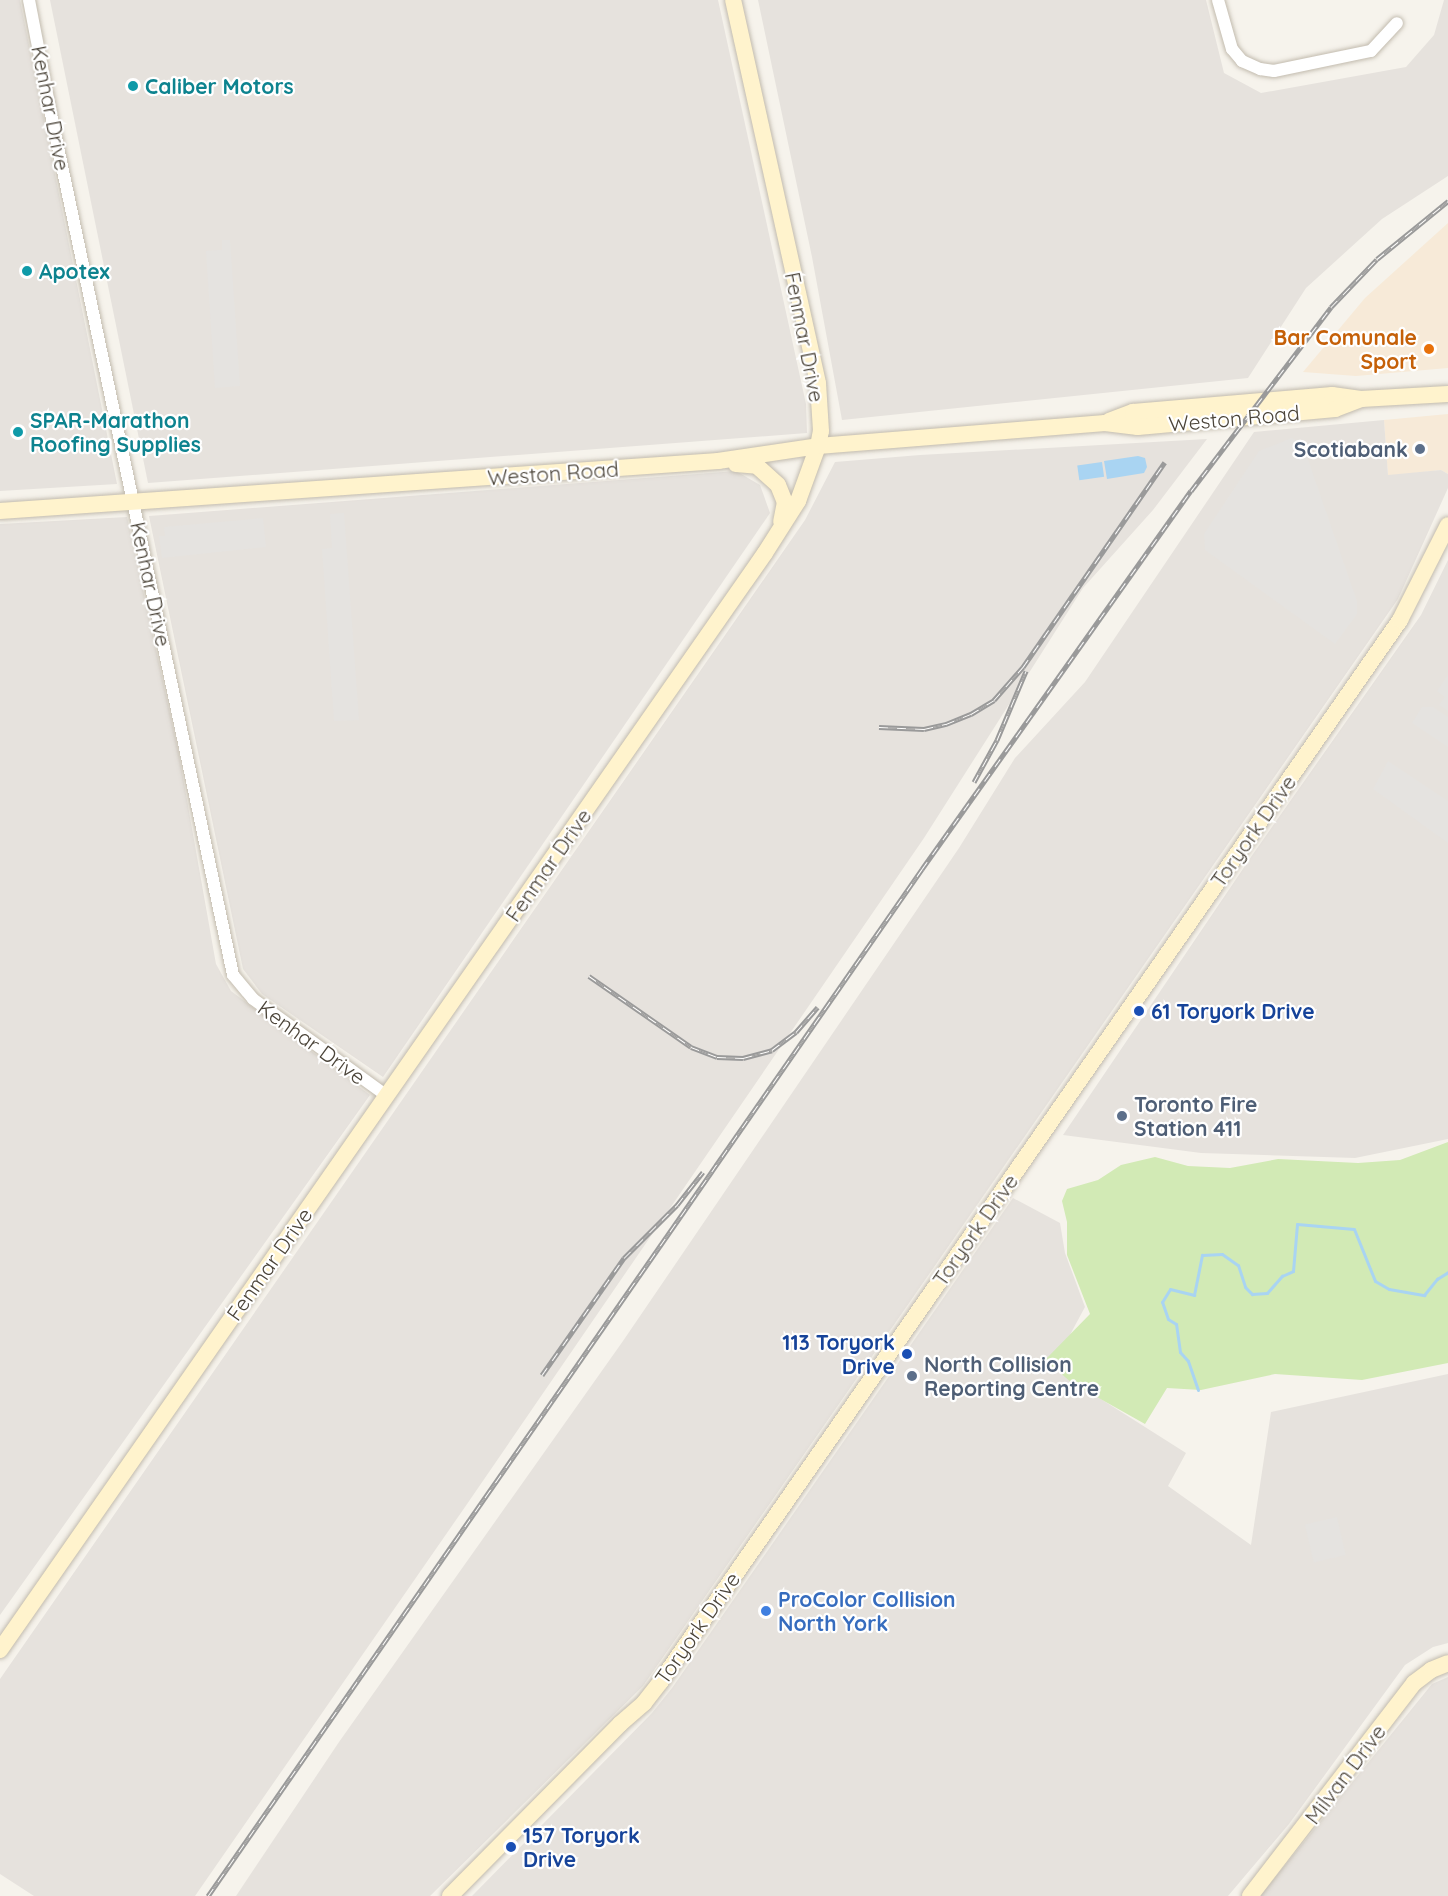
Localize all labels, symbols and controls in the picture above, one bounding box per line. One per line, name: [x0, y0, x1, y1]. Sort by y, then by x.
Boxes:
street label: Kenhar Drive: [27, 43, 75, 173]
place label: Caliber Motors: [145, 73, 294, 99]
marker: Caliber Motors: [126, 79, 140, 93]
place label: Apotex: [39, 258, 110, 284]
marker: Apotex: [20, 264, 34, 278]
street label: Fenmar Drive: [780, 270, 830, 404]
place label: Bar Comunale Sport: [1274, 324, 1417, 374]
marker: Bar Comunale Sport: [1422, 342, 1436, 356]
street label: Weston Road: [1167, 400, 1301, 436]
place label: SPAR-Marathon Roofing Supplies: [30, 407, 201, 457]
marker: SPAR-Marathon Roofing Supplies: [11, 425, 25, 439]
place label: Scotiabank: [1294, 436, 1408, 462]
marker: Scotiabank: [1413, 442, 1427, 456]
street label: Weston Road: [487, 456, 619, 490]
street label: Kenhar Drive: [125, 519, 177, 649]
street label: Toryork Drive: [1205, 770, 1301, 892]
street label: Fenmar Drive: [500, 804, 596, 926]
street label: Kenhar Drive: [253, 995, 371, 1089]
place label: 61 Toryork Drive: [1151, 998, 1315, 1024]
marker: 61 Toryork Drive: [1132, 1004, 1146, 1018]
place label: Toronto Fire Station 411: [1134, 1091, 1257, 1141]
marker: Toronto Fire Station 411: [1115, 1109, 1129, 1123]
street label: Toryork Drive: [927, 1169, 1023, 1291]
street label: Fenmar Drive: [221, 1203, 317, 1325]
place label: 113 Toryork Drive: [782, 1329, 895, 1379]
marker: 113 Toryork Drive: [900, 1347, 914, 1361]
place label: North Collision Reporting Centre: [924, 1351, 1099, 1401]
marker: North Collision Reporting Centre: [905, 1369, 919, 1383]
street label: Toryork Drive: [649, 1567, 745, 1689]
place label: ProColor Collision North York: [778, 1586, 956, 1636]
marker: ProColor Collision North York: [759, 1604, 773, 1618]
street label: Milvan Drive: [1299, 1719, 1391, 1829]
place label: 157 Toryork Drive: [523, 1822, 640, 1872]
marker: 157 Toryork Drive: [504, 1840, 518, 1854]

